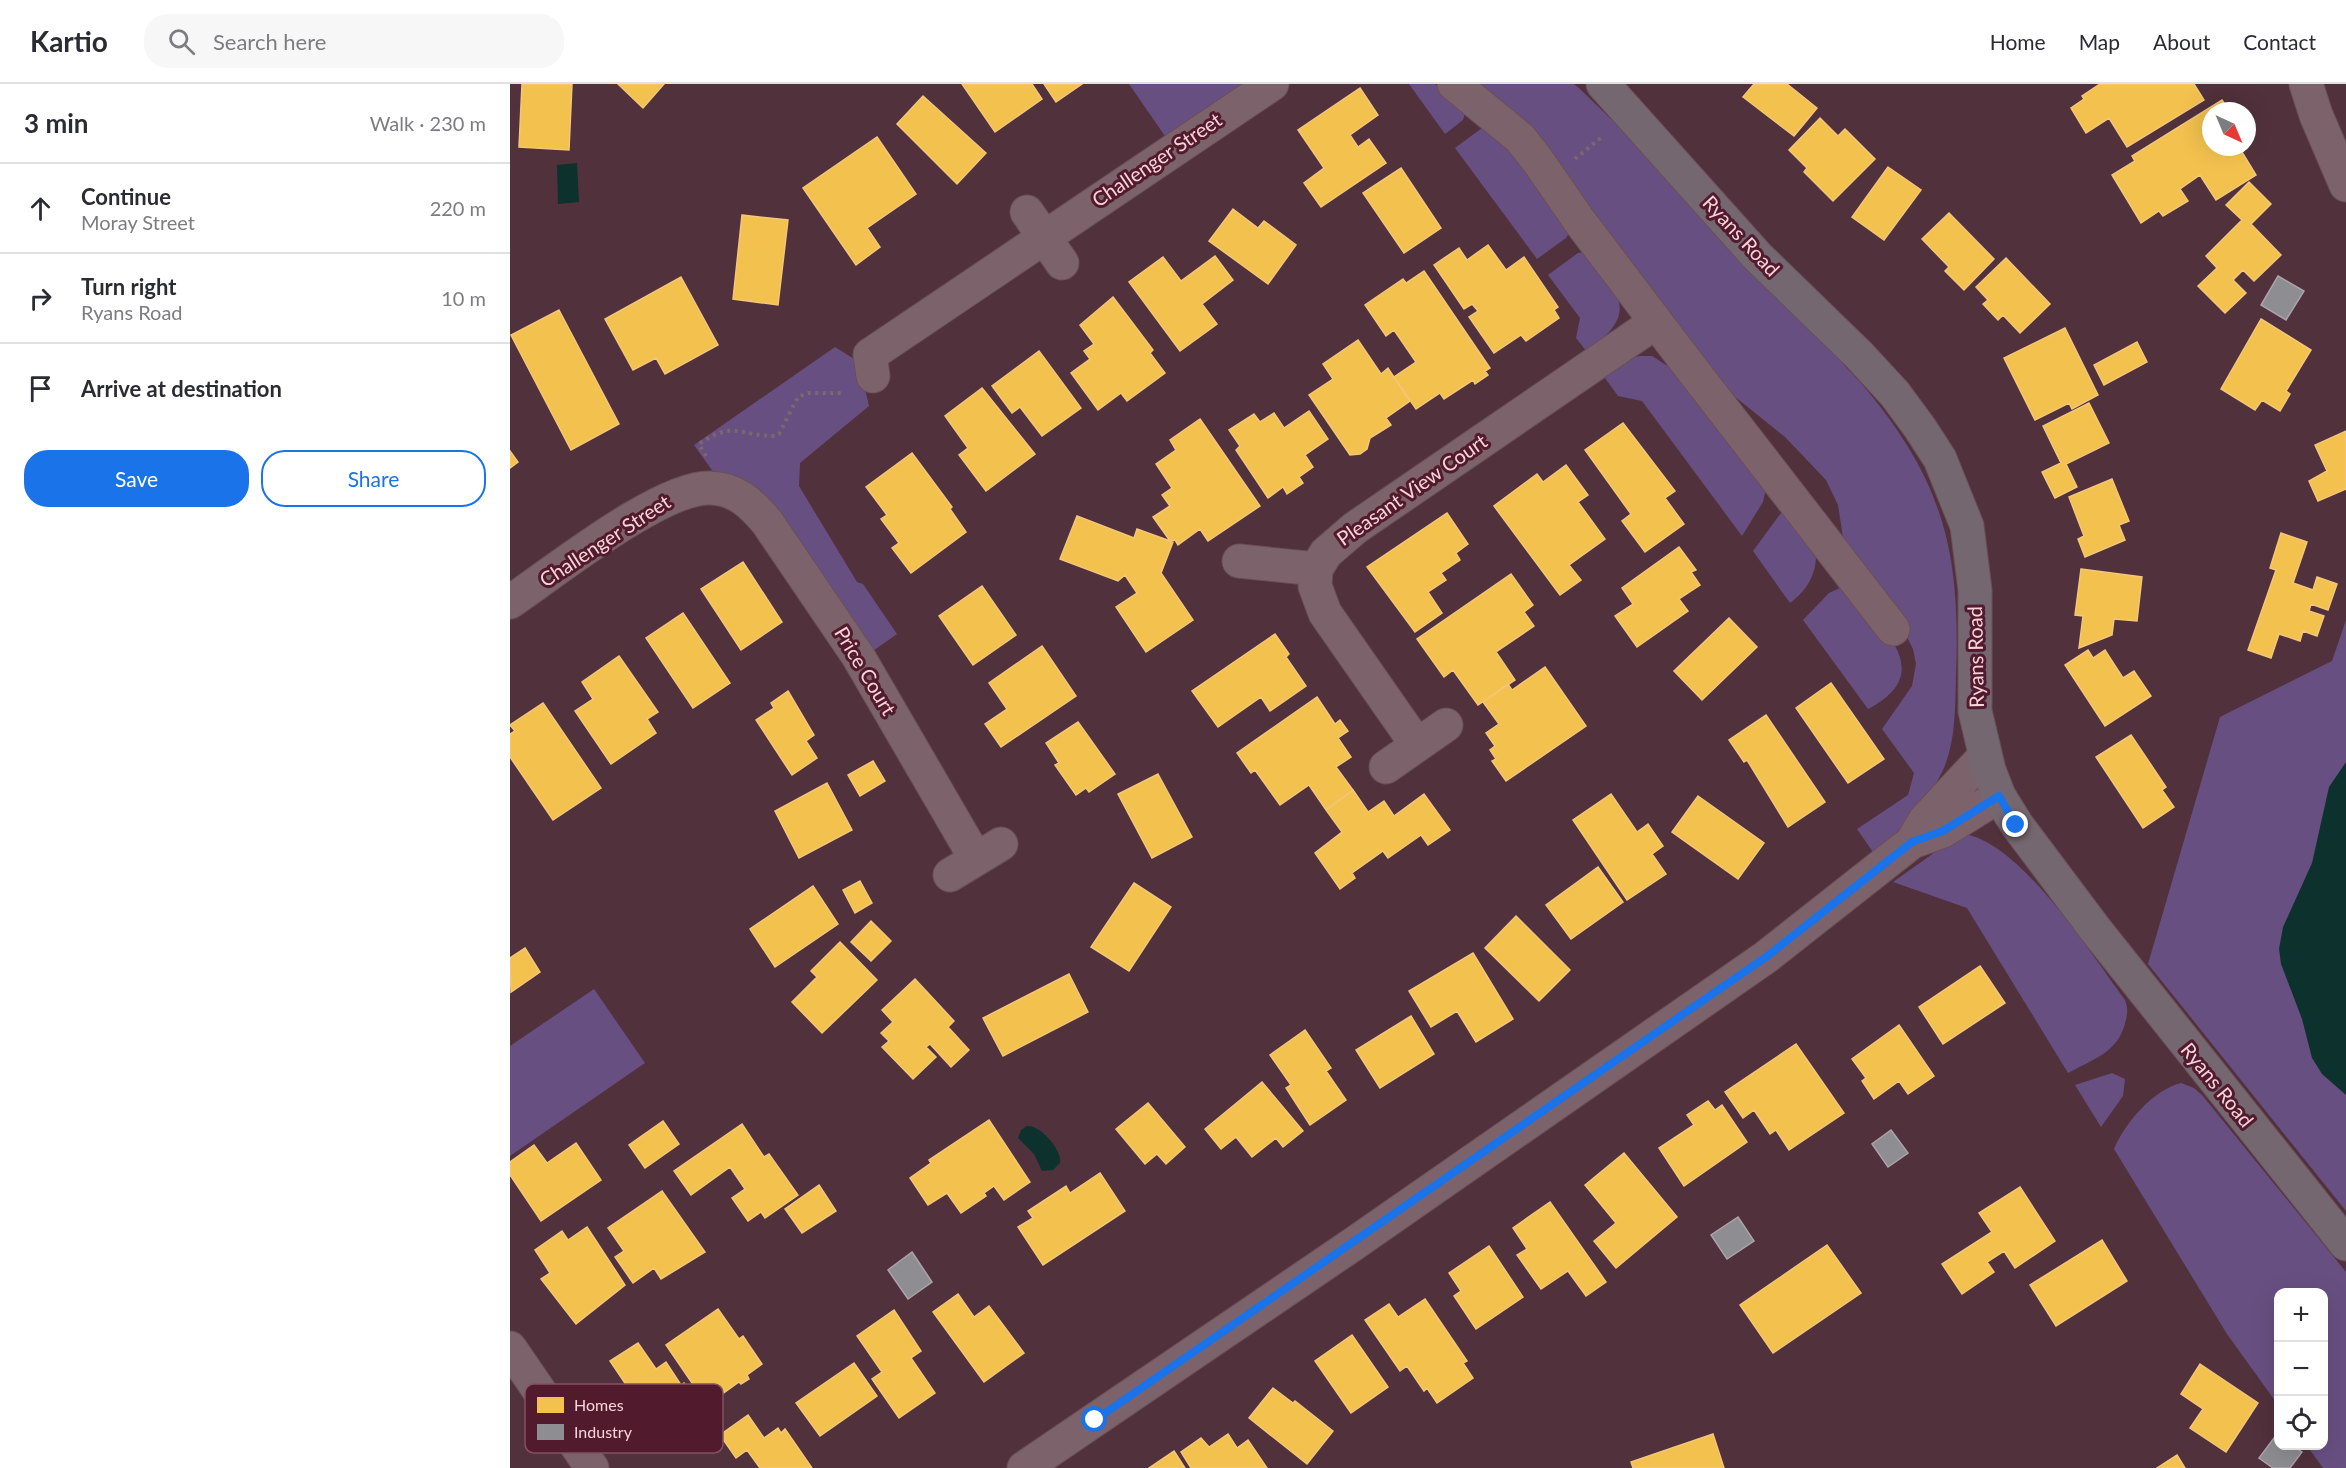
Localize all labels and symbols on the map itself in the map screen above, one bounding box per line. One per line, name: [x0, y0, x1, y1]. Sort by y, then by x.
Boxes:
north arrow: [2202, 102, 2256, 156]
street label: Challenger Street: [1087, 107, 1226, 211]
street label: Ryans Road: [1698, 190, 1785, 281]
street label: Pleasant View Court: [1332, 428, 1491, 550]
street label: Challenger Street: [535, 489, 674, 591]
street label: Ryans Road: [1962, 606, 1988, 708]
street label: Price Court: [830, 622, 902, 719]
route end: [2002, 811, 2028, 837]
street label: Ryans Road: [2176, 1037, 2259, 1131]
legend: [525, 1384, 723, 1453]
text: Homes: [574, 1395, 624, 1414]
route start: [1081, 1406, 1107, 1432]
text: Industry: [574, 1422, 633, 1441]

